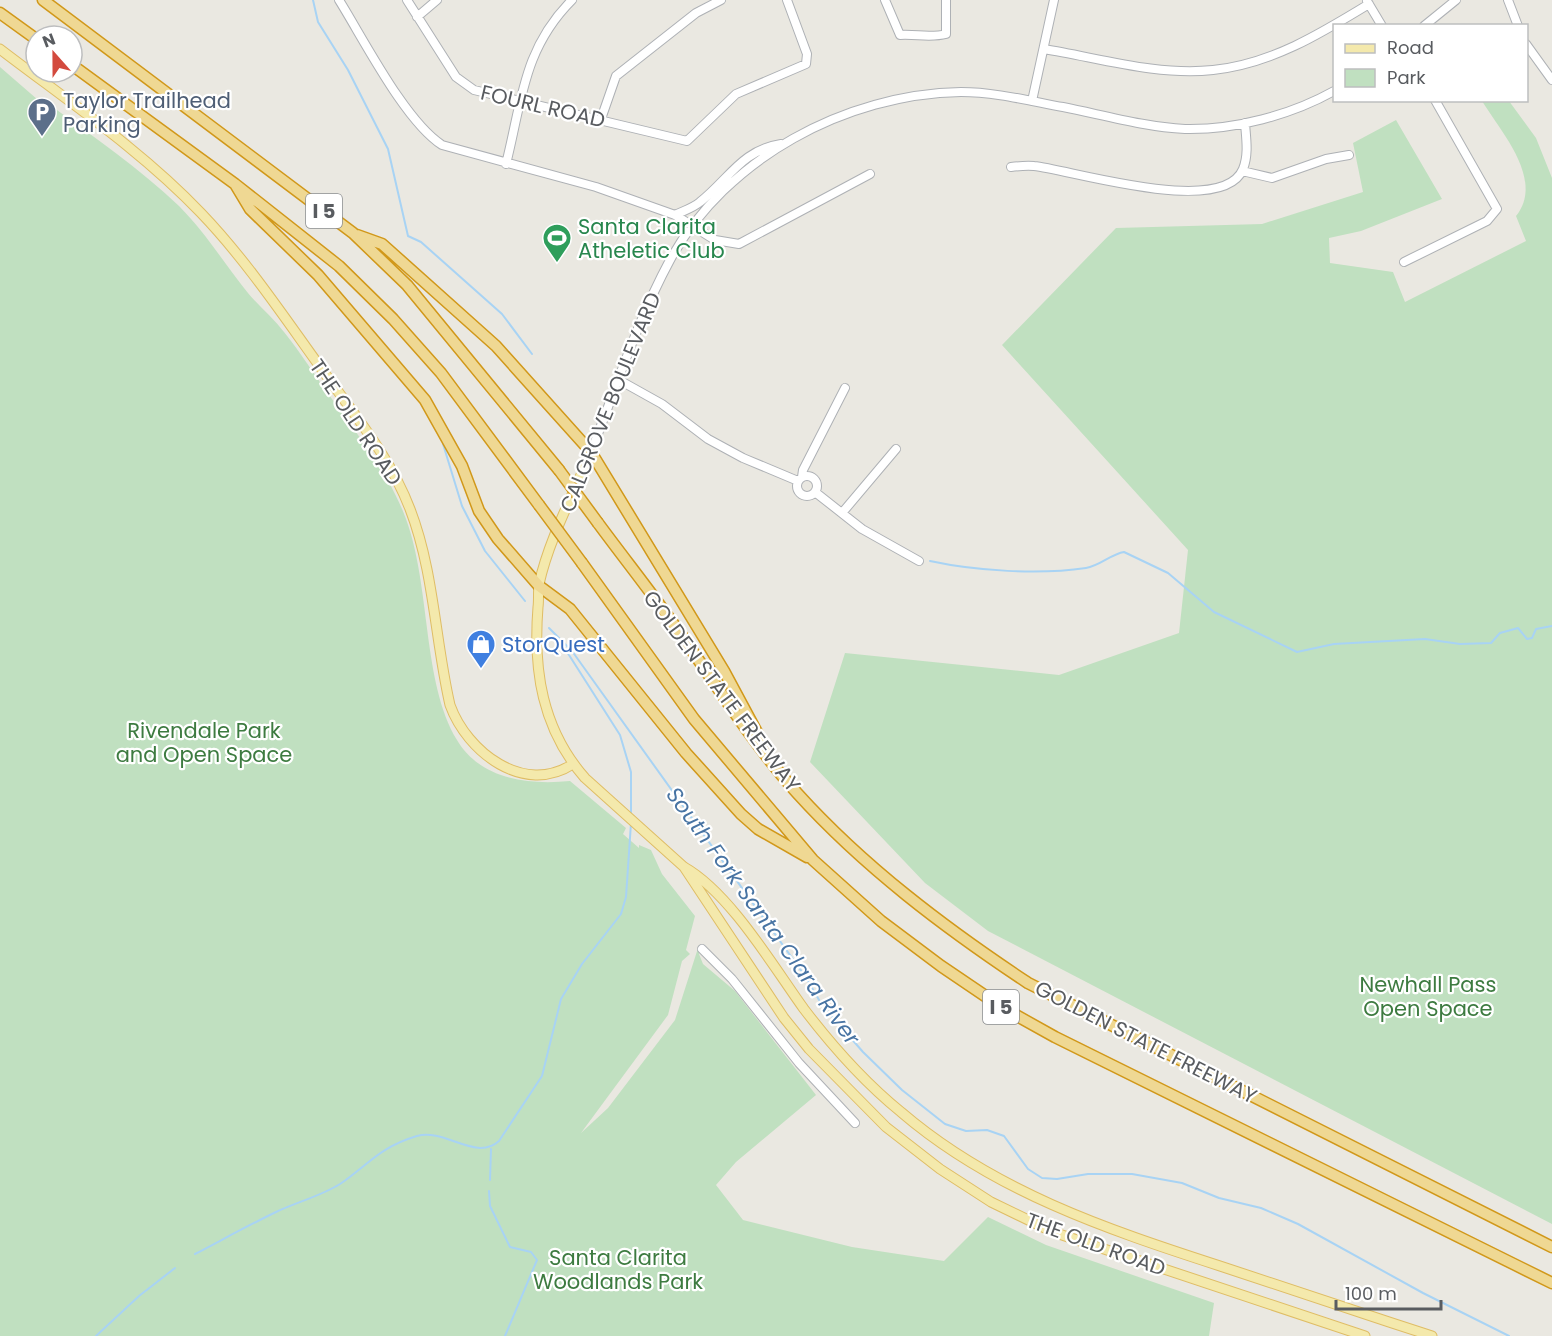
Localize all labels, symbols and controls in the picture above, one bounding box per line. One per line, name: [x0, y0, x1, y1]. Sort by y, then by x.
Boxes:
north arrow: [24, 24, 84, 84]
legend: [1333, 24, 1528, 102]
text: N: [39, 28, 59, 53]
text: Road: [1387, 35, 1434, 60]
text: Park: [1387, 65, 1426, 90]
street label: FOURL ROAD: [478, 78, 608, 134]
place label: Taylor Trailhead Parking: [63, 86, 231, 139]
parking icon: Taylor Trailhead Parking: [26, 96, 58, 138]
road number: I 5: [306, 194, 342, 228]
place label: Santa Clarita Atheletic Club: [578, 212, 725, 265]
sports icon: Santa Clarita Atheletic Club: [541, 222, 573, 264]
street label: CALGROVE BOULEVARD: [553, 288, 667, 516]
street label: THE OLD ROAD: [303, 353, 409, 491]
street label: GOLDEN STATE FREEWAY: [637, 584, 807, 798]
shop icon: StorQuest: [465, 628, 497, 670]
place label: StorQuest: [502, 630, 605, 659]
park label: Rivendale Park and Open Space: [116, 716, 292, 769]
water label: South Fork Santa Clara River: [659, 781, 868, 1052]
park label: Newhall Pass Open Space: [1360, 970, 1496, 1023]
street label: GOLDEN STATE FREEWAY: [1030, 973, 1262, 1111]
road number: I 5: [983, 990, 1019, 1024]
street label: THE OLD ROAD: [1022, 1205, 1170, 1283]
park label: Santa Clarita Woodlands Park: [533, 1243, 703, 1296]
scale bar: [1336, 1273, 1441, 1311]
text: 100 m: [1345, 1281, 1397, 1306]

